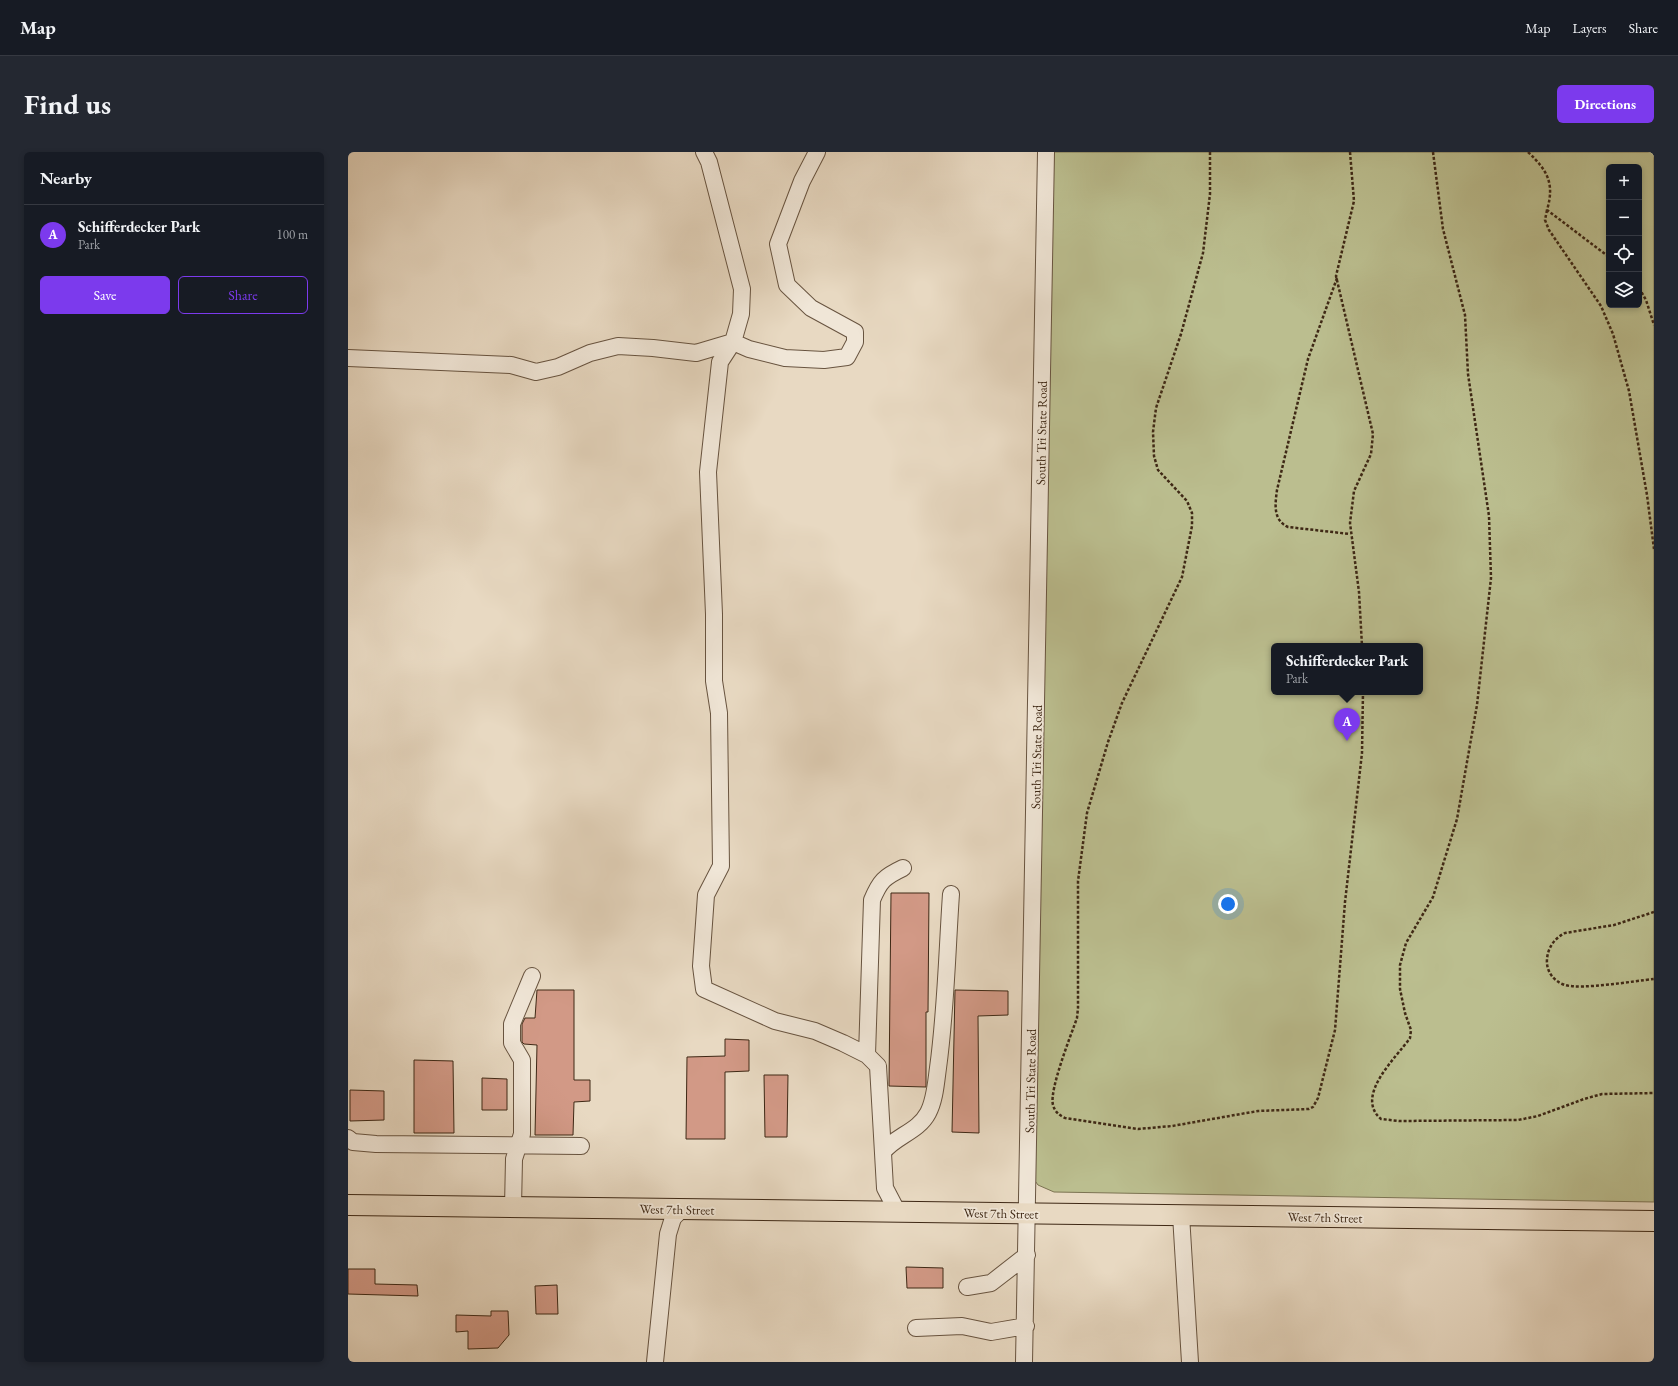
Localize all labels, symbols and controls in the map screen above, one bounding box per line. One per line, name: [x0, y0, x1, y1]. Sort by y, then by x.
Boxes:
text: Map: [20, 15, 56, 40]
text: Map: [1525, 19, 1550, 37]
text: Layers: [1572, 19, 1607, 37]
text: Share: [1629, 19, 1658, 37]
button: Directions: [1557, 85, 1654, 123]
text: Find us: [24, 86, 111, 122]
map controls: [1606, 164, 1642, 308]
button: +: [1606, 164, 1642, 200]
text: Nearby: [40, 167, 92, 189]
button: −: [1606, 200, 1642, 236]
text: Schifferdecker Park: [78, 217, 200, 236]
text: A: [48, 226, 58, 243]
text: 100 m: [277, 226, 308, 243]
text: Park: [78, 236, 100, 253]
button: locate: [1606, 236, 1642, 272]
button: layers: [1606, 272, 1642, 308]
button: Save: [40, 276, 170, 314]
button: Share: [178, 276, 308, 314]
street label: South Tri State Road: [1032, 380, 1051, 485]
popup: [1271, 643, 1423, 695]
text: Schifferdecker Park: [1286, 651, 1408, 670]
text: Park: [1286, 670, 1308, 687]
street label: South Tri State Road: [1027, 704, 1046, 809]
pin: A: [1334, 708, 1360, 741]
your location: [1218, 894, 1238, 914]
street label: South Tri State Road: [1021, 1028, 1040, 1133]
street label: West 7th Street: [639, 1200, 715, 1219]
street label: West 7th Street: [963, 1204, 1039, 1223]
street label: West 7th Street: [1287, 1208, 1363, 1227]

